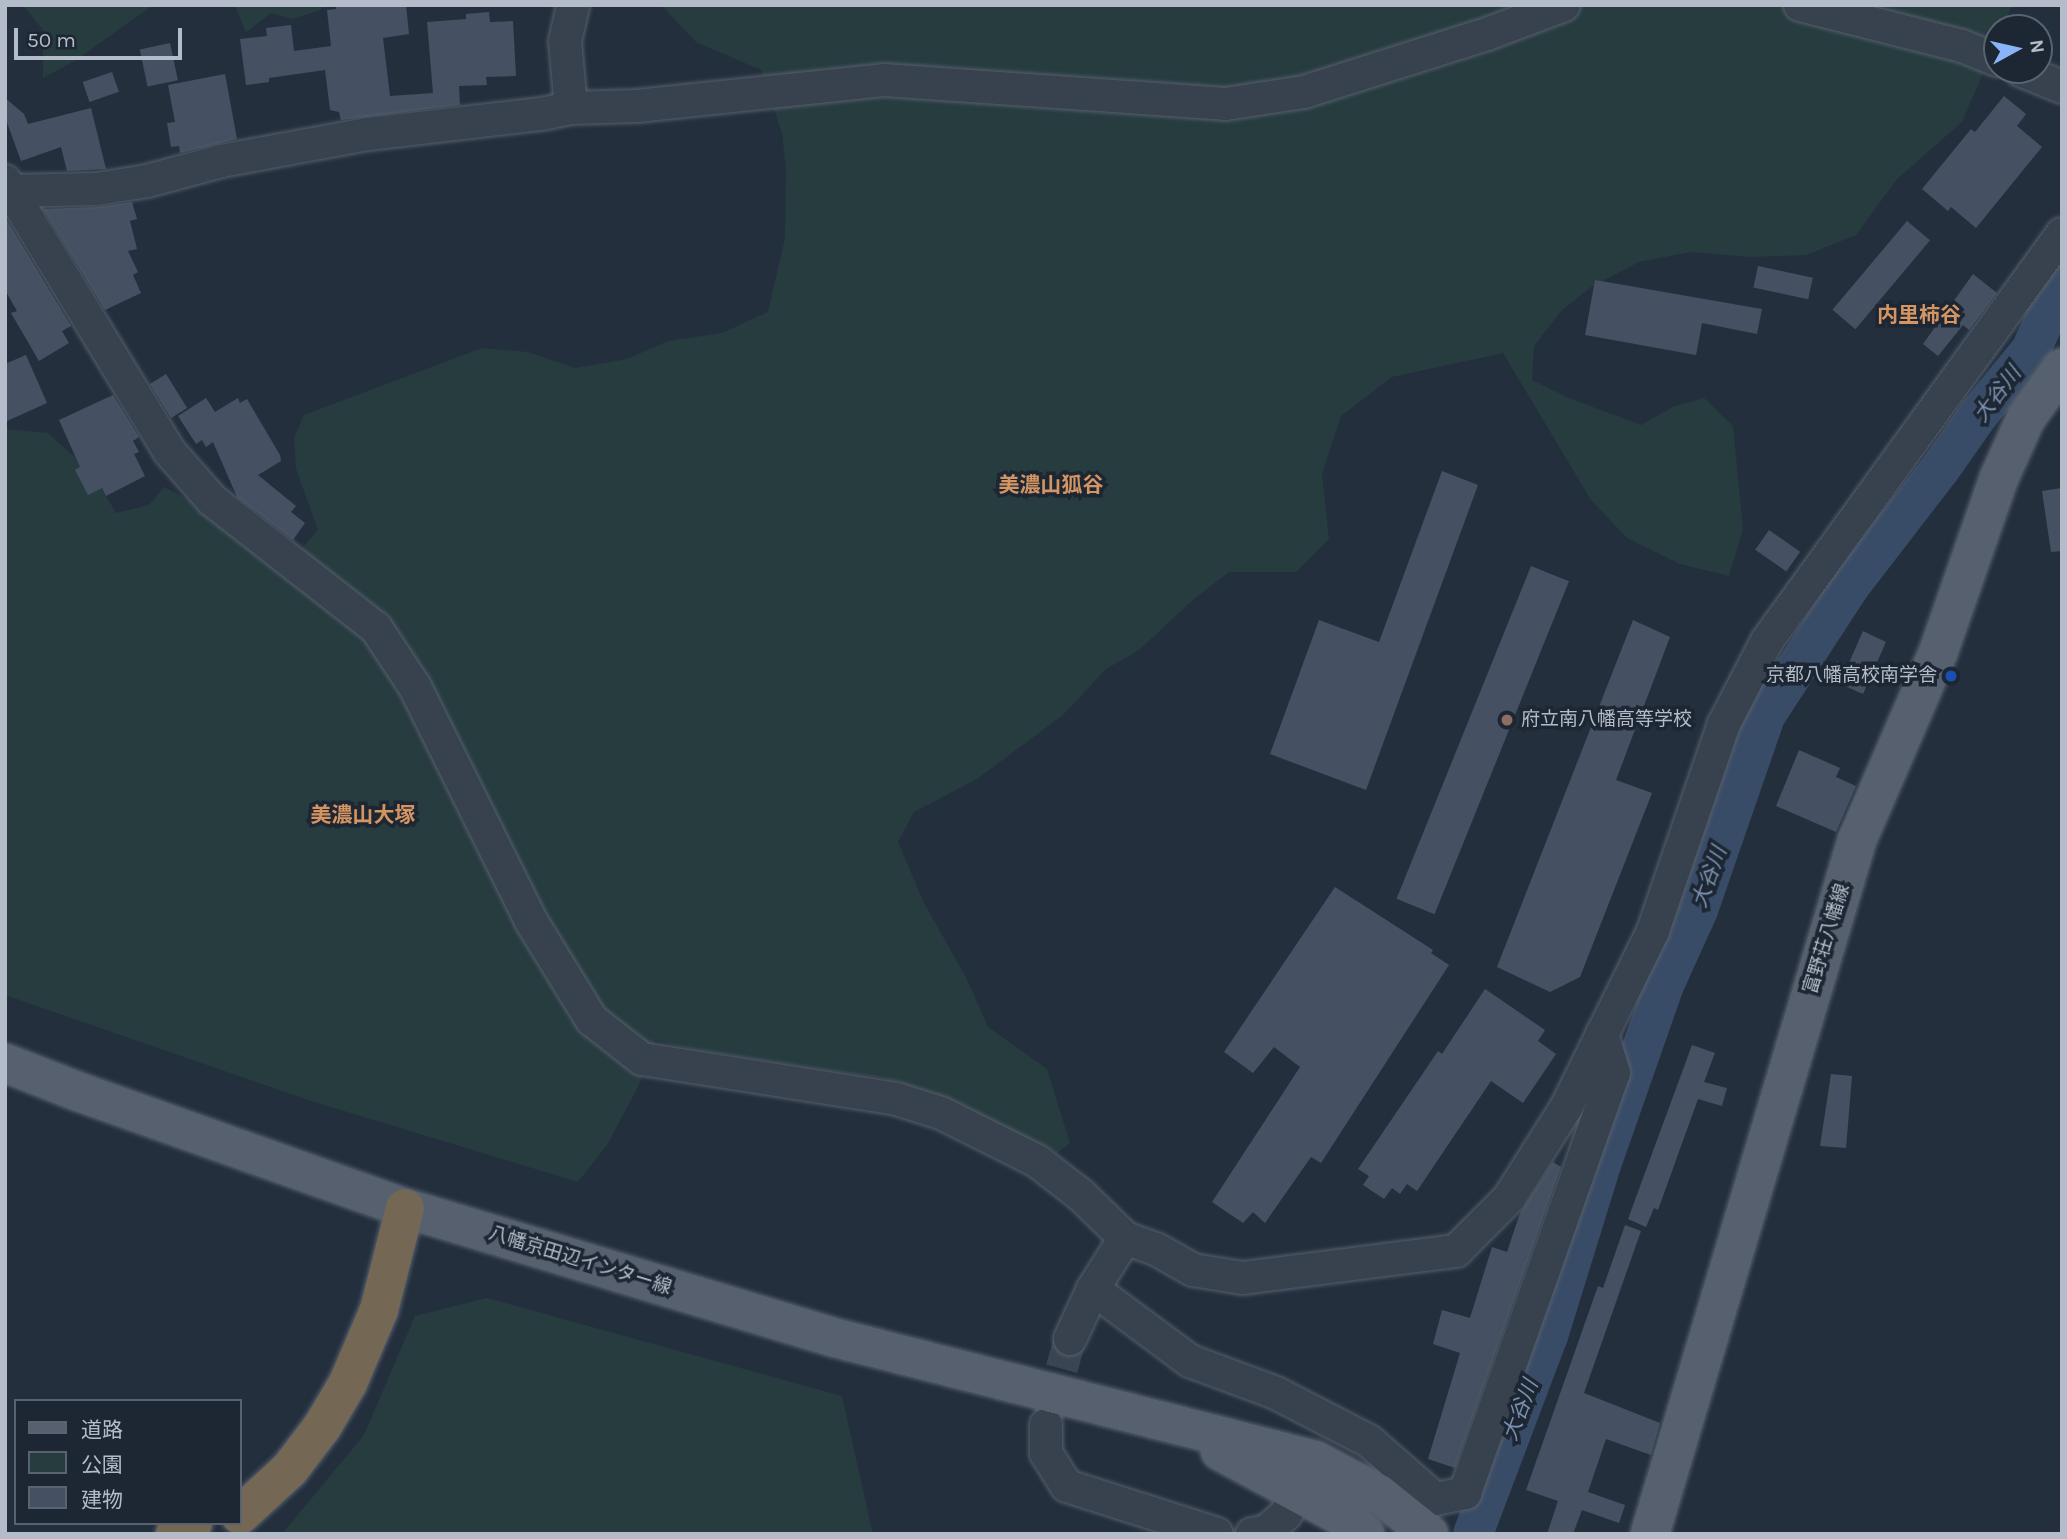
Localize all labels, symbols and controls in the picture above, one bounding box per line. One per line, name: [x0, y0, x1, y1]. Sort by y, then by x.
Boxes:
scale bar: [18, 14, 186, 58]
north arrow: [1983, 14, 2053, 84]
text: 50 m: [27, 28, 76, 52]
text: N: [2025, 38, 2049, 55]
district label: 内里柿谷: [1877, 302, 1961, 328]
water label: 大谷川: [1968, 361, 2026, 427]
district label: 美濃山狐谷: [999, 472, 1103, 498]
place label: 京都八幡高校南学舎: [1766, 665, 1937, 687]
marker: 京都八幡高校南学舎: [1943, 668, 1959, 684]
place label: 府立南八幡高等学校: [1521, 709, 1692, 731]
marker: 府立南八幡高等学校: [1499, 712, 1515, 728]
district label: 美濃山大塚: [311, 802, 415, 828]
water label: 大谷川: [1686, 843, 1732, 911]
street label: 富野荘八幡線: [1799, 881, 1855, 997]
street label: 八幡京田辺インター線: [486, 1222, 674, 1300]
water label: 大谷川: [1497, 1376, 1543, 1444]
legend: [14, 1399, 242, 1525]
text: 道路: [81, 1418, 123, 1442]
text: 公園: [81, 1453, 123, 1477]
text: 建物: [81, 1488, 123, 1512]

